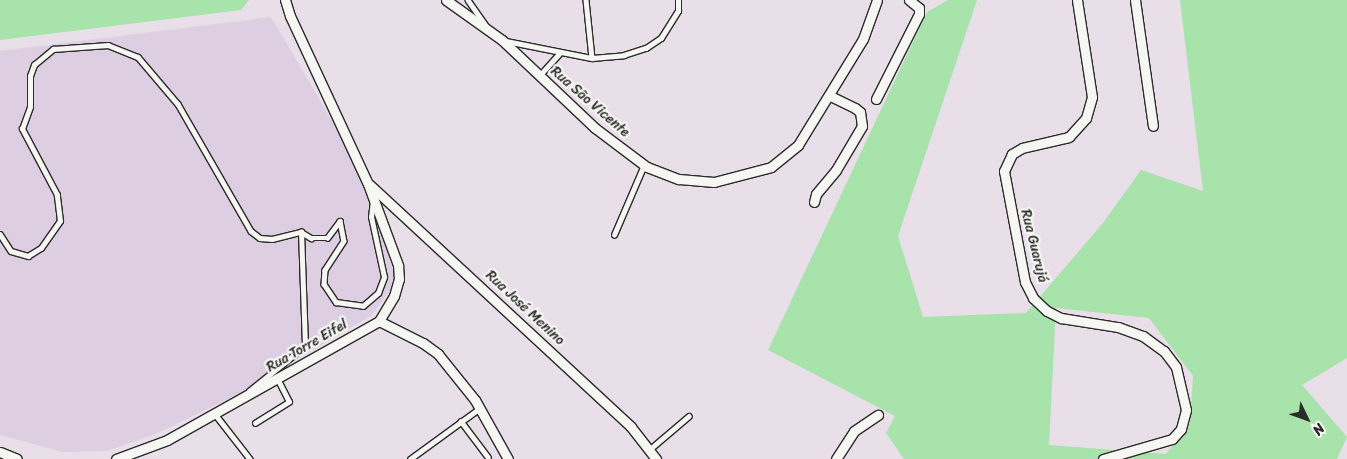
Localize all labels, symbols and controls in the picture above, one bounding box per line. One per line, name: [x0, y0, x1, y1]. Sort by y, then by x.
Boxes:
street label: Rua São Vicente: [547, 63, 633, 141]
street label: Rua Guarujá: [1017, 208, 1051, 284]
street label: Rua José Menino: [482, 267, 568, 349]
street label: Rua Torre Eifel: [263, 316, 351, 376]
north arrow: [1282, 394, 1332, 444]
text: N: [1306, 417, 1331, 441]

